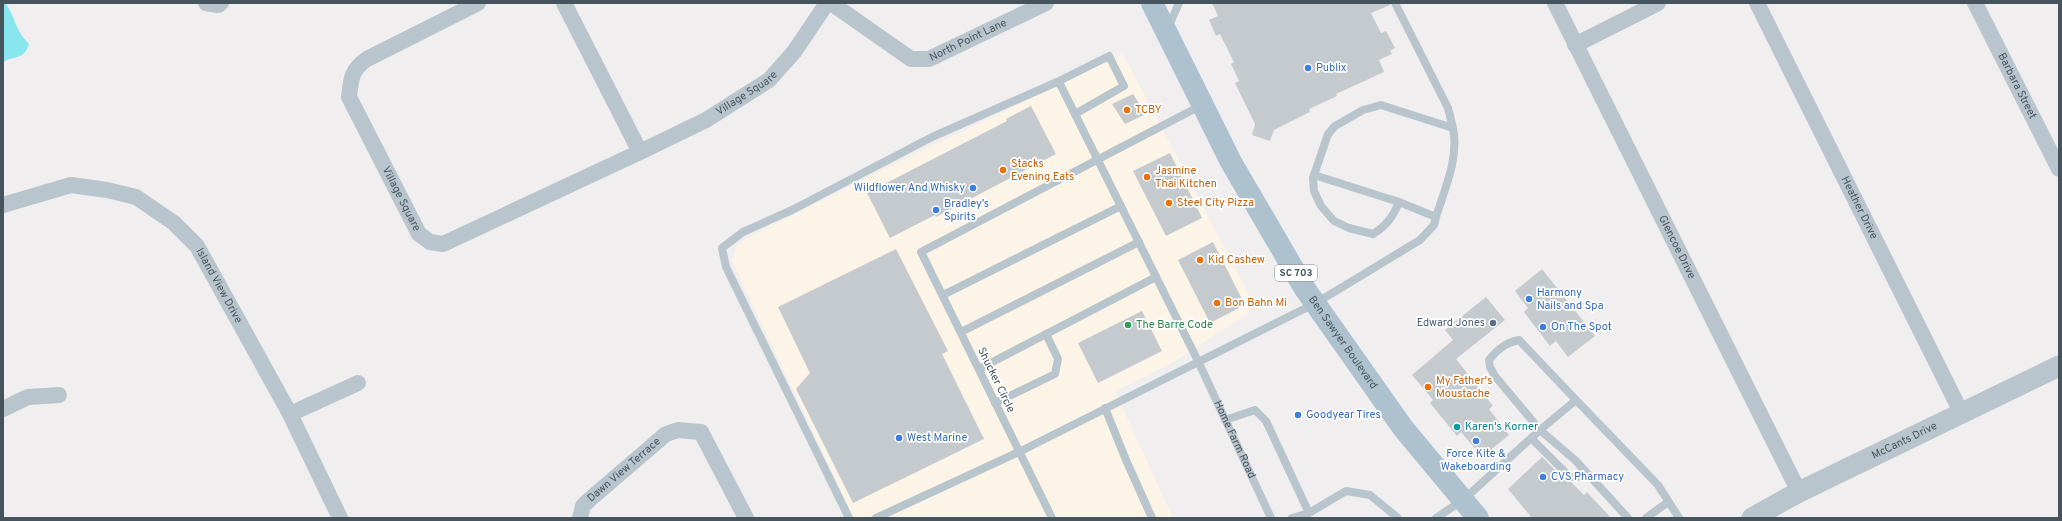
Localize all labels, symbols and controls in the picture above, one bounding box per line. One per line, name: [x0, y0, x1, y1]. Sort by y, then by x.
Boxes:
street label: North Point Lane: [927, 16, 1009, 65]
street label: Barbara Street: [1994, 50, 2040, 122]
place label: Publix: [1316, 61, 1347, 75]
marker: Publix: [1303, 63, 1313, 73]
street label: Village Square: [713, 68, 781, 119]
place label: TCBY: [1135, 103, 1162, 117]
marker: TCBY: [1122, 105, 1132, 115]
place label: Stacks Evening Eats: [1011, 157, 1074, 184]
street label: Village Square: [379, 164, 424, 234]
place label: Jasmine Thai Kitchen: [1155, 164, 1217, 191]
marker: Stacks Evening Eats: [998, 165, 1008, 175]
marker: Jasmine Thai Kitchen: [1142, 172, 1152, 182]
street label: Heather Drive: [1838, 174, 1881, 242]
place label: Wildflower And Whisky: [854, 181, 965, 195]
marker: Wildflower And Whisky: [968, 183, 978, 193]
place label: Steel City Pizza: [1177, 196, 1254, 210]
place label: Bradley’s Spirits: [944, 197, 989, 224]
marker: Steel City Pizza: [1164, 198, 1174, 208]
marker: Bradley’s Spirits: [931, 205, 941, 215]
street label: Glencoe Drive: [1655, 213, 1699, 282]
street label: Island View Drive: [193, 246, 245, 326]
place label: Kid Cashew: [1208, 253, 1265, 267]
marker: Kid Cashew: [1195, 255, 1205, 265]
road number: SC 703: [1275, 265, 1317, 281]
place label: Harmony Nails and Spa: [1537, 286, 1604, 313]
street label: Ben Sawyer Boulevard: [1305, 293, 1380, 392]
marker: Harmony Nails and Spa: [1524, 294, 1534, 304]
place label: Bon Bahn Mi: [1225, 296, 1287, 310]
marker: Bon Bahn Mi: [1212, 298, 1222, 308]
place label: Edward Jones: [1417, 316, 1485, 330]
place label: The Barre Code: [1136, 318, 1213, 332]
marker: Edward Jones: [1488, 318, 1498, 328]
marker: The Barre Code: [1123, 320, 1133, 330]
place label: On The Spot: [1551, 320, 1612, 334]
marker: On The Spot: [1538, 322, 1548, 332]
street label: Shucker Circle: [974, 345, 1018, 415]
place label: My Father's Moustache: [1436, 374, 1492, 401]
marker: My Father's Moustache: [1423, 382, 1433, 392]
street label: Home Farm Road: [1210, 398, 1259, 481]
place label: Goodyear Tires: [1306, 408, 1381, 422]
marker: Goodyear Tires: [1293, 410, 1303, 420]
street label: McCants Drive: [1869, 419, 1940, 463]
place label: Karen's Korner: [1465, 420, 1539, 434]
marker: Karen's Korner: [1452, 422, 1462, 432]
place label: West Marine: [907, 431, 967, 445]
marker: West Marine: [894, 433, 904, 443]
street label: Dawn View Terrace: [584, 435, 664, 505]
marker: Force Kite & Wakeboarding: [1471, 436, 1481, 446]
place label: Force Kite & Wakeboarding: [1441, 447, 1511, 474]
place label: CVS Pharmacy: [1551, 470, 1624, 484]
marker: CVS Pharmacy: [1538, 472, 1548, 482]

